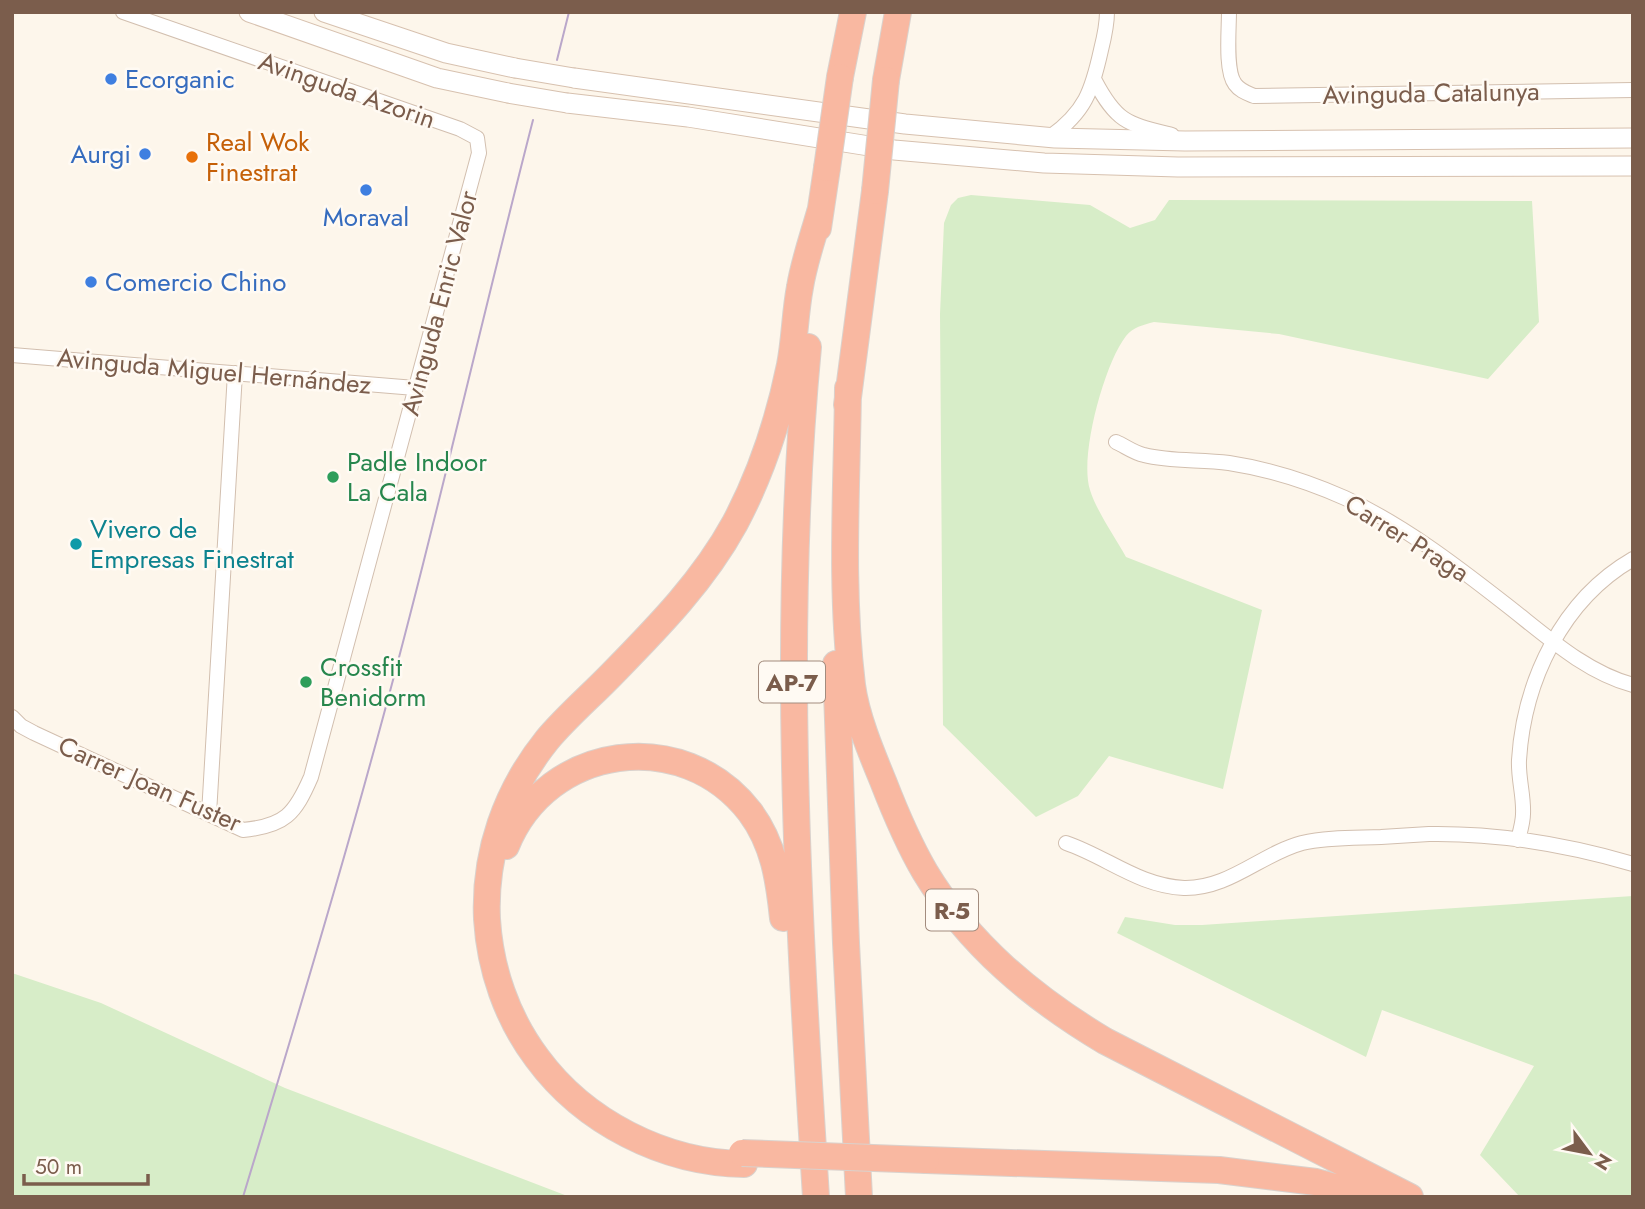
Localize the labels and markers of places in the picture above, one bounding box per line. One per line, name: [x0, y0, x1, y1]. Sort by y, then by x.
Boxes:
place label: Ecorganic: [125, 60, 235, 98]
marker: Ecorganic: [103, 71, 119, 87]
place label: Real Wok Finestrat: [206, 123, 310, 191]
place label: Aurgi: [71, 135, 131, 173]
marker: Aurgi: [137, 146, 153, 162]
marker: Real Wok Finestrat: [184, 149, 200, 165]
marker: Moraval: [358, 182, 374, 198]
place label: Moraval: [323, 198, 409, 236]
place label: Comercio Chino: [105, 263, 286, 301]
marker: Comercio Chino: [83, 274, 99, 290]
place label: Padle Indoor La Cala: [347, 443, 487, 511]
marker: Padle Indoor La Cala: [325, 469, 341, 485]
place label: Vivero de Empresas Finestrat: [90, 510, 295, 578]
marker: Vivero de Empresas Finestrat: [68, 536, 84, 552]
place label: Crossfit Benidorm: [320, 648, 427, 716]
marker: Crossfit Benidorm: [298, 674, 314, 690]

